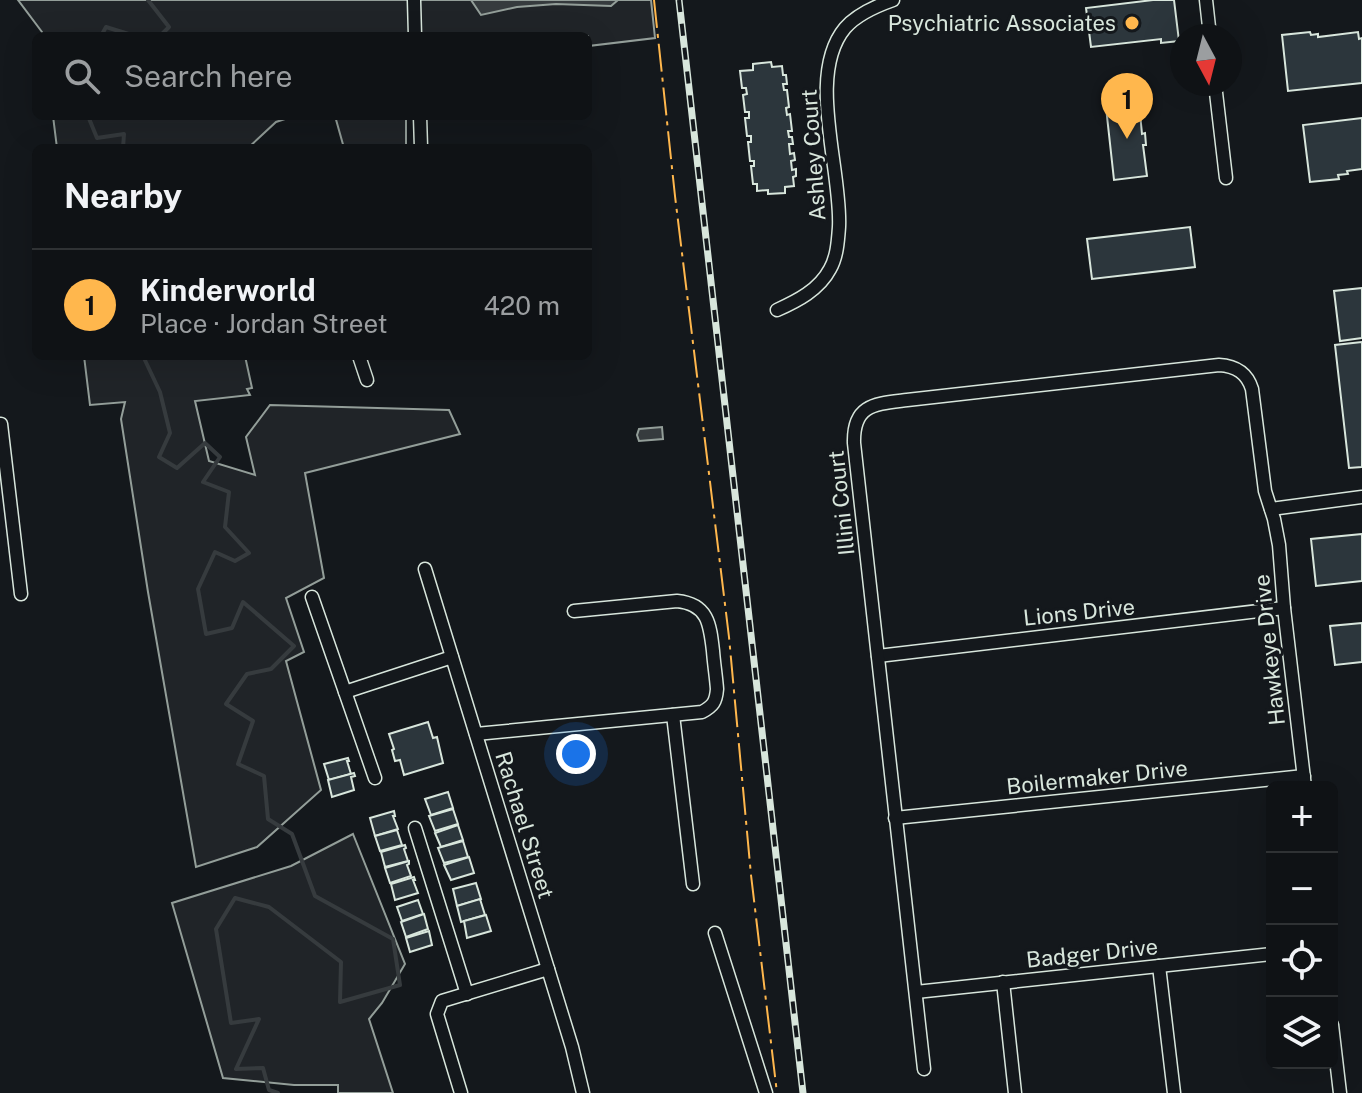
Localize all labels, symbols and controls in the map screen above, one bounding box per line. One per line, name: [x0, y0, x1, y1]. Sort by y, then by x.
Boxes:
place label: Psychiatric Associates: [888, 10, 1116, 36]
marker: Psychiatric Associates: [1123, 14, 1141, 32]
north arrow: [1170, 24, 1242, 96]
search box: [32, 32, 592, 120]
icon: search: [60, 54, 104, 98]
text: Search here: [124, 58, 292, 94]
pin: 1: [1101, 73, 1153, 139]
street label: Ashley Court: [795, 88, 831, 222]
text: Nearby: [64, 176, 182, 216]
text: Kinderworld: [140, 272, 316, 308]
text: 1: [84, 290, 96, 321]
text: 420 m: [483, 290, 560, 321]
text: Place · Jordan Street: [140, 308, 388, 339]
street label: Illini Court: [823, 449, 859, 557]
street label: Hawkeye Drive: [1248, 573, 1290, 727]
street label: Lions Drive: [1022, 593, 1136, 631]
your location: [556, 734, 596, 774]
street label: Rachael Street: [490, 748, 560, 902]
street label: Boilermaker Drive: [1005, 755, 1189, 799]
map controls: [1266, 781, 1338, 1069]
button: +: [1266, 781, 1338, 853]
button: −: [1266, 853, 1338, 925]
button: locate: [1266, 925, 1338, 997]
street label: Badger Drive: [1025, 933, 1159, 973]
button: layers: [1266, 997, 1338, 1069]

